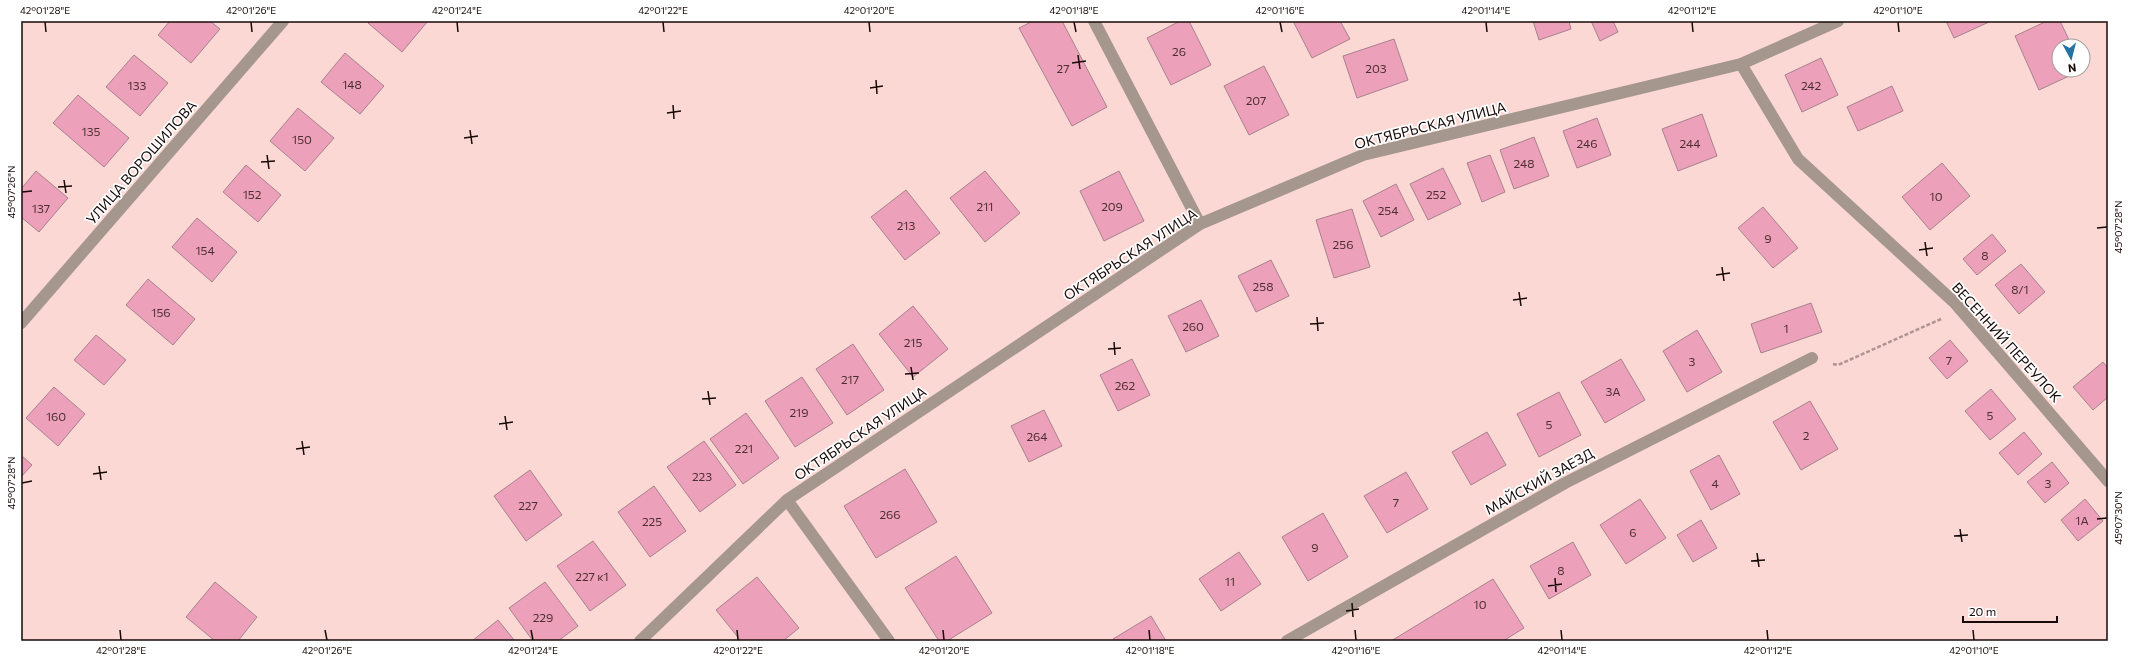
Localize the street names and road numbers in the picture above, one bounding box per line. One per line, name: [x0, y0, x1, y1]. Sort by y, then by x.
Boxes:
street label: УЛИЦА ВОРОШИЛОВА: [82, 96, 200, 227]
street label: ОКТЯБРЬСКАЯ УЛИЦА: [1352, 98, 1508, 152]
street label: ОКТЯБРЬСКАЯ УЛИЦА: [1060, 204, 1200, 304]
street label: ВЕСЕННИЙ ПЕРЕУЛОК: [1949, 279, 2065, 405]
street label: ОКТЯБРЬСКАЯ УЛИЦА: [791, 382, 930, 484]
street label: МАЙСКИЙ ЗАЕЗД: [1482, 444, 1596, 518]

